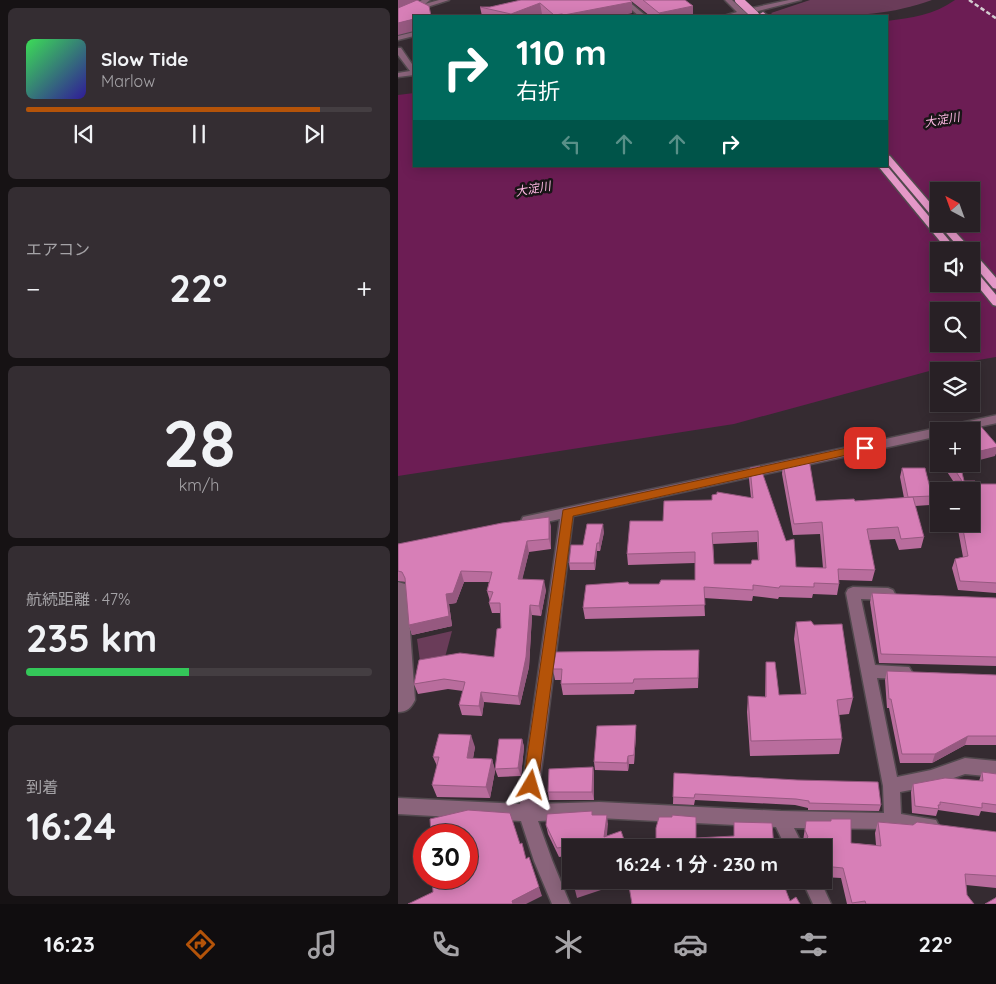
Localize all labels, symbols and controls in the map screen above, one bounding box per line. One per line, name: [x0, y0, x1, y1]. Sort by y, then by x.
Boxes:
text: 110 m: [516, 30, 607, 74]
icon: right: [433, 35, 498, 100]
text: Slow Tide: [101, 47, 189, 71]
text: Marlow: [101, 71, 155, 91]
text: 右折: [516, 77, 560, 105]
water label: 大淀川: [923, 109, 963, 130]
icon: previous: [70, 120, 98, 148]
icon: pause: [185, 120, 213, 148]
icon: next: [300, 120, 328, 148]
icon: left: [557, 130, 585, 158]
icon: ahead: [610, 130, 638, 158]
icon: ahead: [663, 130, 691, 158]
icon: right: [716, 130, 744, 158]
water label: 大淀川: [514, 178, 554, 199]
north arrow: [930, 182, 980, 232]
map controls: [930, 182, 980, 532]
text: エアコン: [26, 239, 90, 259]
button: sound: [930, 242, 980, 292]
text: 22°: [169, 264, 227, 312]
text: −: [26, 271, 41, 306]
text: +: [356, 271, 372, 306]
button: search: [930, 302, 980, 352]
button: layers: [930, 362, 980, 412]
text: 28: [163, 402, 235, 483]
button: +: [930, 422, 980, 472]
pin: [844, 427, 886, 469]
icon: arrive: [851, 434, 879, 462]
text: km/h: [179, 475, 219, 495]
button: −: [930, 482, 980, 532]
text: 航続距離 · 47%: [26, 589, 130, 609]
text: 235 km: [26, 614, 157, 662]
position arrow: [504, 758, 556, 810]
text: 到着: [26, 777, 58, 797]
text: 16:24: [26, 802, 116, 850]
speed limit sign: 30: [413, 824, 478, 889]
text: 16:24 · 1 分 · 230 m: [616, 852, 778, 876]
icon: directions: [183, 927, 218, 962]
icon: music: [305, 927, 340, 962]
icon: phone: [428, 927, 463, 962]
icon: climate: [551, 927, 586, 962]
icon: car: [673, 927, 708, 962]
icon: filters: [796, 927, 831, 962]
text: 16:23: [44, 930, 95, 958]
text: 22°: [918, 930, 952, 958]

